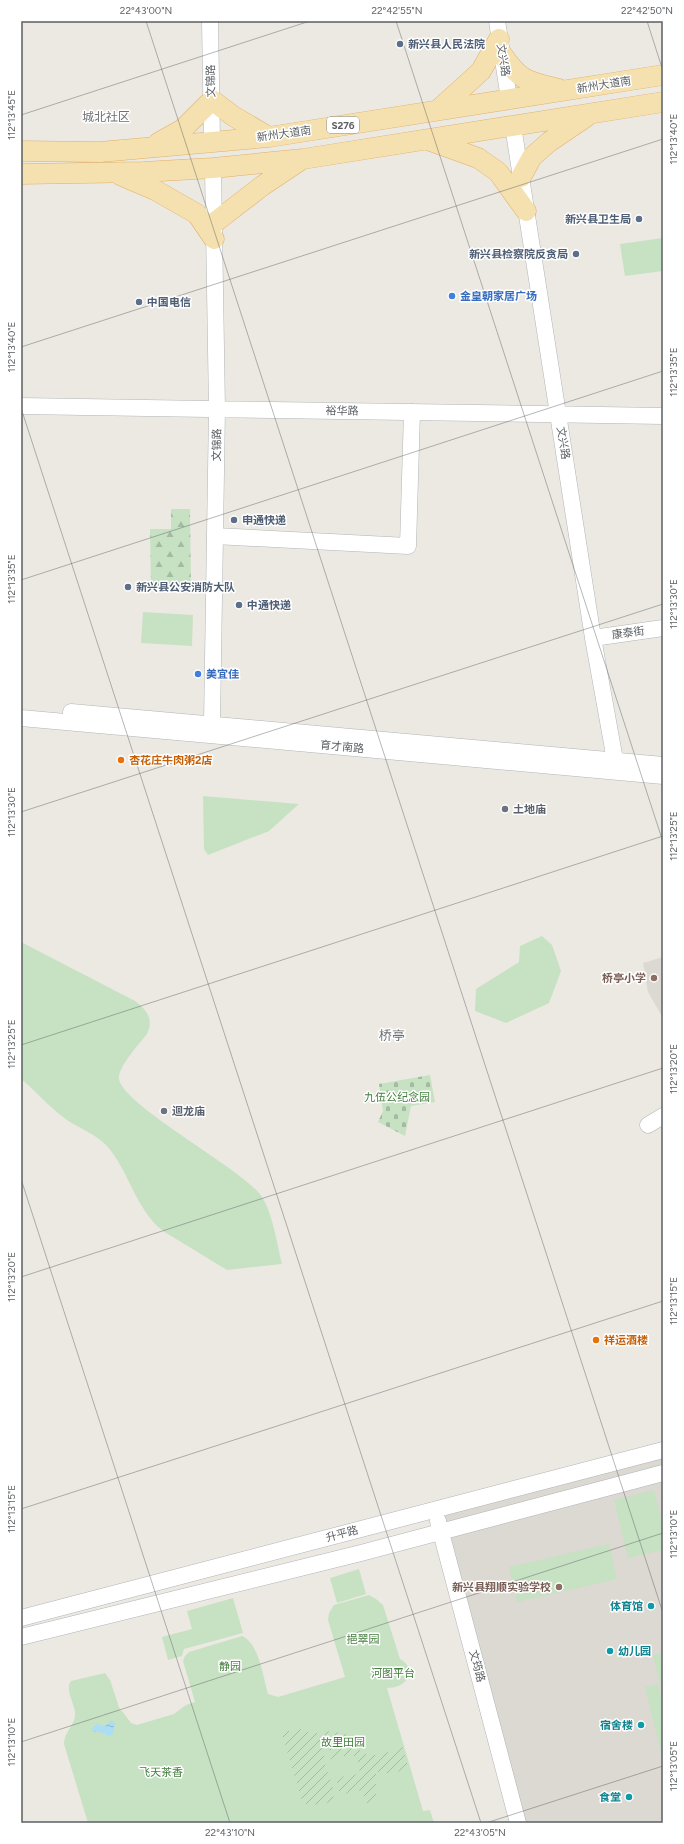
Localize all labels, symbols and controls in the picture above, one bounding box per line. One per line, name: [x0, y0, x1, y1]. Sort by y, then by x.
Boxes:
text: 22°43'00"N: [120, 4, 172, 17]
text: 22°42'55"N: [371, 4, 423, 17]
text: 22°42'50"N: [621, 4, 673, 17]
place label: 新兴县人民法院: [408, 38, 485, 51]
marker: 新兴县人民法院: [395, 39, 405, 49]
street label: 文兴路: [494, 43, 512, 77]
street label: 文锦路: [204, 64, 218, 98]
street label: 新州大道南: [576, 74, 632, 96]
text: 112°13'45"E: [5, 90, 18, 140]
district label: 城北社区: [82, 110, 130, 124]
text: 112°13'40"E: [667, 113, 680, 164]
road number: S276: [327, 117, 359, 133]
street label: 新州大道南: [256, 124, 312, 144]
place label: 新兴县卫生局: [565, 213, 631, 226]
marker: 新兴县卫生局: [634, 214, 644, 224]
place label: 新兴县检察院反贪局: [469, 248, 568, 261]
marker: 新兴县检察院反贪局: [571, 249, 581, 259]
place label: 金皇朝家居广场: [460, 290, 537, 303]
marker: 金皇朝家居广场: [447, 291, 457, 301]
place label: 中国电信: [147, 296, 191, 309]
marker: 中国电信: [134, 297, 144, 307]
text: 112°13'40"E: [5, 321, 18, 372]
text: 112°13'35"E: [667, 347, 680, 397]
street label: 裕华路: [325, 404, 359, 418]
street label: 文兴路: [554, 426, 572, 460]
street label: 文锦路: [210, 428, 224, 462]
place label: 申通快递: [242, 514, 286, 527]
marker: 申通快递: [229, 515, 239, 525]
text: 112°13'35"E: [5, 554, 18, 604]
text: 112°13'30"E: [667, 579, 680, 629]
place label: 新兴县公安消防大队: [136, 581, 235, 594]
marker: 新兴县公安消防大队: [123, 582, 133, 592]
place label: 中通快递: [247, 599, 291, 612]
marker: 中通快递: [234, 600, 244, 610]
street label: 康泰街: [611, 624, 645, 642]
place label: 美宜佳: [206, 668, 239, 681]
marker: 美宜佳: [193, 669, 203, 679]
street label: 育才南路: [320, 739, 364, 755]
place label: 杏花庄牛肉粥2店: [129, 754, 212, 767]
marker: 杏花庄牛肉粥2店: [116, 755, 126, 765]
text: 112°13'30"E: [5, 787, 18, 837]
place label: 土地庙: [513, 803, 546, 816]
marker: 土地庙: [500, 804, 510, 814]
text: 112°13'25"E: [667, 811, 680, 861]
place label: 桥亭小学: [602, 972, 646, 985]
marker: 桥亭小学: [649, 973, 659, 983]
text: 112°13'25"E: [5, 1019, 18, 1069]
district label: 桥亭: [379, 1028, 405, 1043]
text: 112°13'20"E: [667, 1044, 680, 1094]
park label: 九伍公纪念园: [364, 1091, 430, 1104]
place label: 迴龙庙: [172, 1105, 205, 1118]
marker: 迴龙庙: [159, 1106, 169, 1116]
text: 112°13'20"E: [5, 1252, 18, 1302]
text: 112°13'15"E: [667, 1277, 680, 1325]
place label: 祥运酒楼: [604, 1334, 648, 1347]
marker: 祥运酒楼: [591, 1335, 601, 1345]
text: 112°13'15"E: [5, 1485, 18, 1533]
text: 112°13'10"E: [667, 1510, 680, 1558]
street label: 升平路: [324, 1523, 360, 1545]
place label: 新兴县翔顺实验学校: [452, 1581, 551, 1594]
marker: 新兴县翔顺实验学校: [554, 1582, 564, 1592]
place label: 体育馆: [610, 1600, 643, 1613]
marker: 体育馆: [646, 1601, 656, 1611]
park label: 挹翠园: [347, 1633, 380, 1646]
place label: 幼儿园: [618, 1645, 651, 1658]
marker: 幼儿园: [605, 1646, 615, 1656]
street label: 文筠路: [466, 1648, 488, 1684]
park label: 静园: [219, 1660, 241, 1673]
park label: 河图平台: [371, 1667, 415, 1680]
text: 112°13'10"E: [5, 1718, 18, 1766]
place label: 宿舍楼: [600, 1719, 633, 1732]
marker: 宿舍楼: [636, 1720, 646, 1730]
park label: 故里田园: [321, 1736, 365, 1749]
text: 112°13'05"E: [667, 1741, 680, 1791]
park label: 飞天茶香: [139, 1766, 183, 1779]
place label: 食堂: [599, 1791, 621, 1804]
marker: 食堂: [624, 1792, 634, 1802]
text: 22°43'10"N: [205, 1826, 255, 1839]
text: 22°43'05"N: [454, 1826, 506, 1839]

